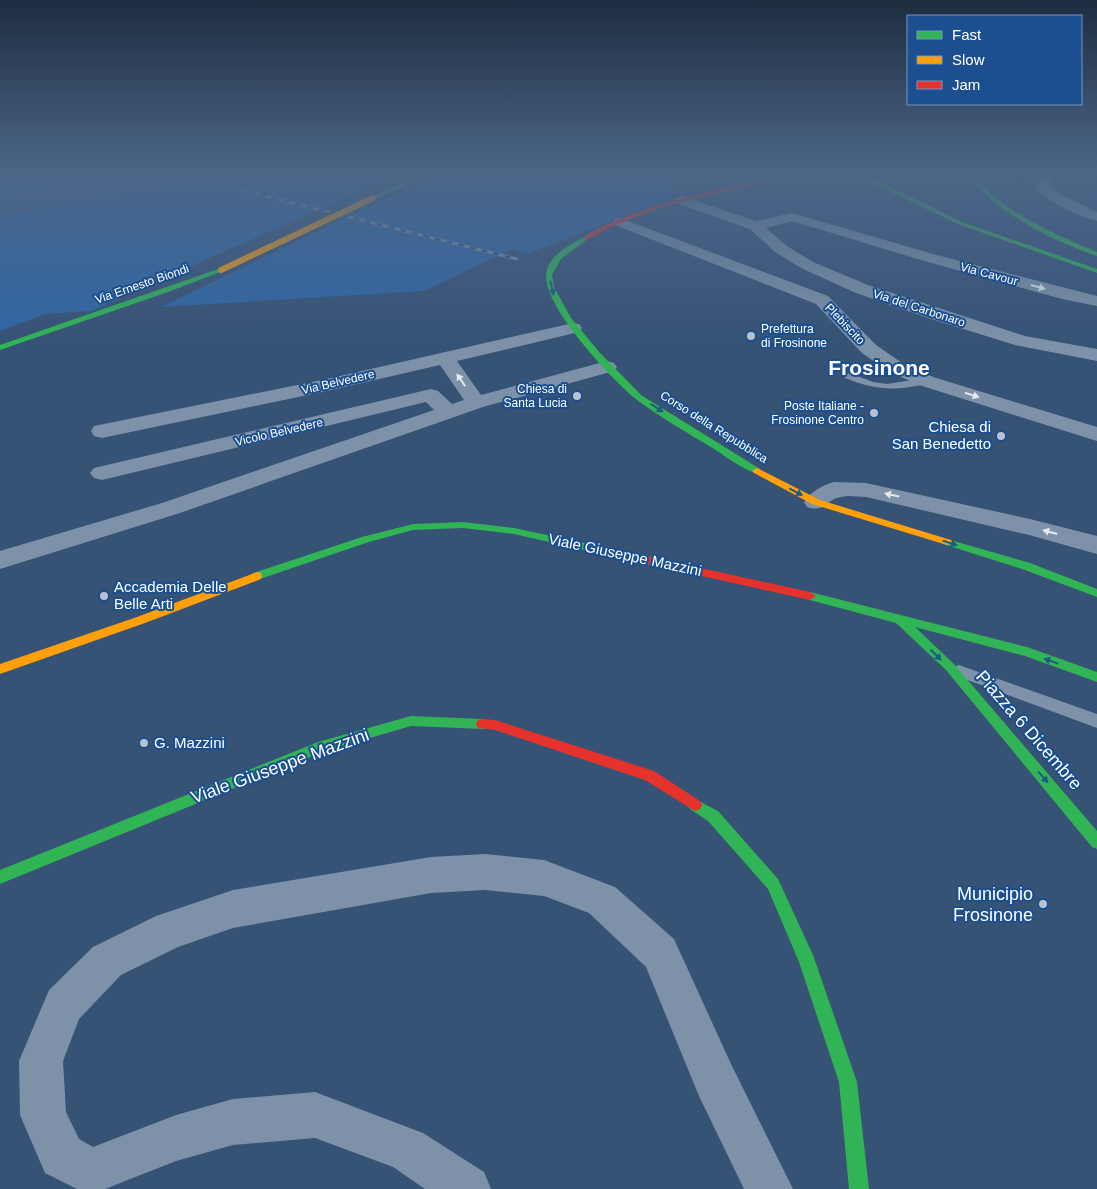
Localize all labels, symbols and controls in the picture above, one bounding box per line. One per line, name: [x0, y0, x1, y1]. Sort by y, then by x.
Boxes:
legend: [907, 15, 1082, 105]
text: Fast: [952, 26, 982, 43]
text: Slow: [952, 51, 985, 68]
text: Jam: [952, 76, 980, 93]
street label: Via Cavour: [959, 260, 1019, 288]
street label: Via Ernesto Biondi: [93, 261, 191, 307]
one-way arrow: [548, 281, 556, 296]
one-way arrow: [1030, 283, 1045, 291]
street label: Via del Carbonaro: [871, 286, 967, 330]
street label: Plebiscito: [822, 301, 868, 348]
place label: Prefettura di Frosinone: [761, 322, 827, 350]
marker: Prefettura di Frosinone: [745, 330, 757, 342]
district label: Frosinone: [828, 356, 930, 379]
street label: Via Belvedere: [300, 367, 376, 397]
one-way arrow: [456, 374, 466, 387]
place label: Chiesa di Santa Lucia: [504, 382, 567, 410]
street label: Corso della Repubblica: [658, 388, 771, 466]
marker: Chiesa di Santa Lucia: [571, 390, 583, 402]
one-way arrow: [965, 392, 980, 400]
place label: Poste Italiane - Frosinone Centro: [771, 399, 864, 427]
one-way arrow: [650, 404, 664, 413]
marker: Poste Italiane - Frosinone Centro: [868, 407, 880, 419]
street label: Vicolo Belvedere: [234, 415, 325, 449]
place label: Chiesa di San Benedetto: [892, 418, 991, 452]
marker: Chiesa di San Benedetto: [995, 430, 1007, 442]
one-way arrow: [789, 488, 804, 496]
one-way arrow: [883, 491, 899, 499]
one-way arrow: [1042, 528, 1057, 536]
street label: Viale Giuseppe Mazzini: [547, 530, 703, 579]
one-way arrow: [943, 540, 958, 547]
place label: Accademia Delle Belle Arti: [114, 578, 227, 612]
marker: Accademia Delle Belle Arti: [98, 590, 110, 602]
one-way arrow: [930, 649, 942, 661]
one-way arrow: [1043, 657, 1058, 665]
street label: Piazza 6 Dicembre: [972, 666, 1086, 794]
street label: Viale Giuseppe Mazzini: [188, 724, 372, 808]
place label: G. Mazzini: [154, 734, 225, 751]
marker: G. Mazzini: [138, 737, 150, 749]
one-way arrow: [1038, 770, 1049, 783]
place label: Municipio Frosinone: [953, 884, 1033, 925]
marker: Municipio Frosinone: [1037, 898, 1049, 910]

